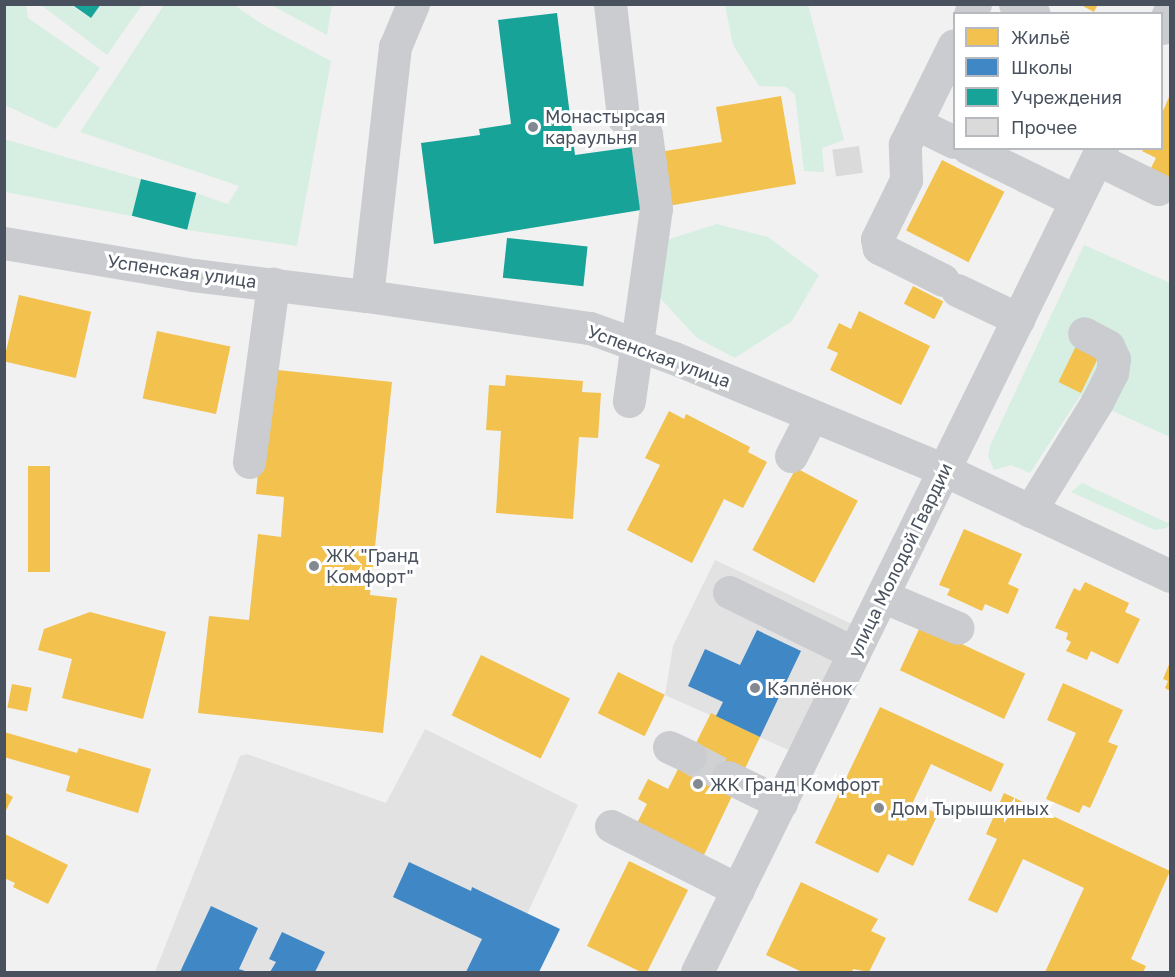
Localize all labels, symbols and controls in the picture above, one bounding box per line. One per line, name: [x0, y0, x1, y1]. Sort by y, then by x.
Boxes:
legend: [953, 12, 1163, 150]
text: Жильё: [1011, 26, 1070, 48]
text: Школы: [1011, 56, 1073, 78]
text: Учреждения: [1011, 86, 1122, 108]
place label: Монастырсая караульня: [545, 106, 666, 148]
text: Прочее: [1011, 116, 1077, 138]
marker: Монастырсая караульня: [526, 120, 540, 134]
street label: Успенская улица: [106, 250, 258, 292]
street label: Успенская улица: [585, 320, 733, 392]
street label: улица Молодой Гвардии: [843, 459, 957, 661]
place label: ЖК "Гранд Комфорт": [326, 545, 419, 588]
marker: ЖК "Гранд Комфорт": [307, 559, 321, 573]
place label: Кэплёнок: [767, 677, 853, 699]
marker: Кэплёнок: [748, 681, 762, 695]
place label: ЖК Гранд Комфорт: [710, 773, 880, 795]
marker: ЖК Гранд Комфорт: [691, 777, 705, 791]
place label: Дом Тырышкиных: [891, 797, 1049, 819]
marker: Дом Тырышкиных: [872, 801, 886, 815]

